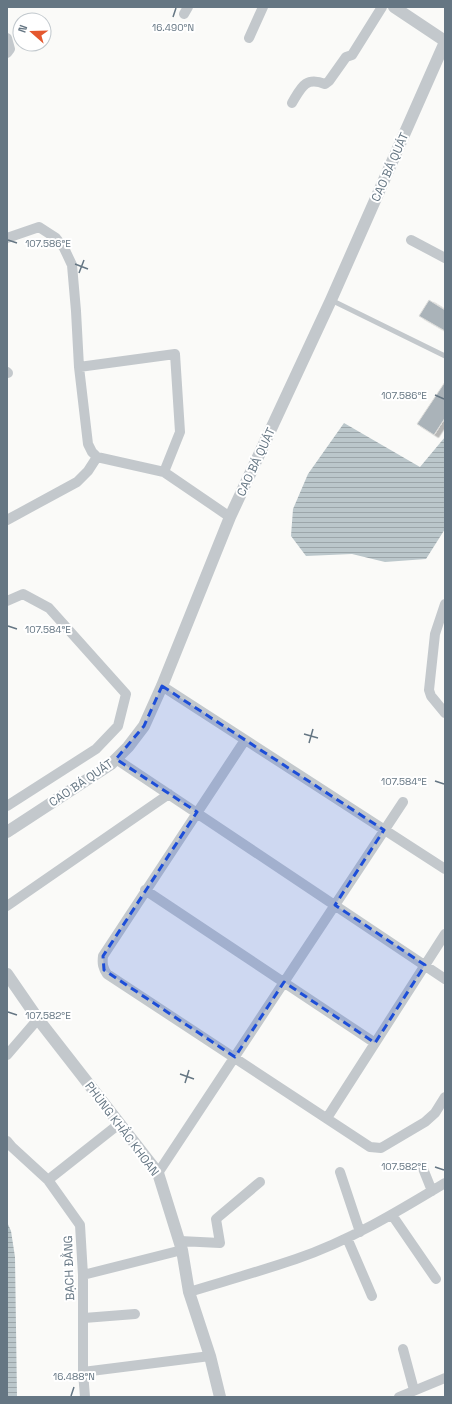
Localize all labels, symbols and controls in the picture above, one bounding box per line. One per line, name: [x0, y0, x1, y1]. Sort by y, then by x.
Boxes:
north arrow: [12, 12, 52, 52]
text: 16.490°N: [152, 21, 194, 34]
text: N: [15, 23, 30, 34]
street label: CAO BÁ QUÁT: [368, 130, 412, 204]
text: 107.586°E: [25, 237, 71, 250]
text: 107.586°E: [381, 389, 427, 402]
street label: CAO BÁ QUÁT: [233, 425, 279, 499]
text: 107.584°E: [25, 623, 71, 636]
street label: CAO BÁ QUÁT: [46, 756, 116, 810]
text: 107.584°E: [381, 775, 427, 788]
text: 107.582°E: [25, 1009, 71, 1022]
street label: PHÙNG KHẮC KHOAN: [81, 1078, 164, 1179]
text: 107.582°E: [381, 1160, 427, 1173]
street label: BẠCH ĐẰNG: [59, 1235, 78, 1301]
text: 16.488°N: [53, 1370, 95, 1383]

